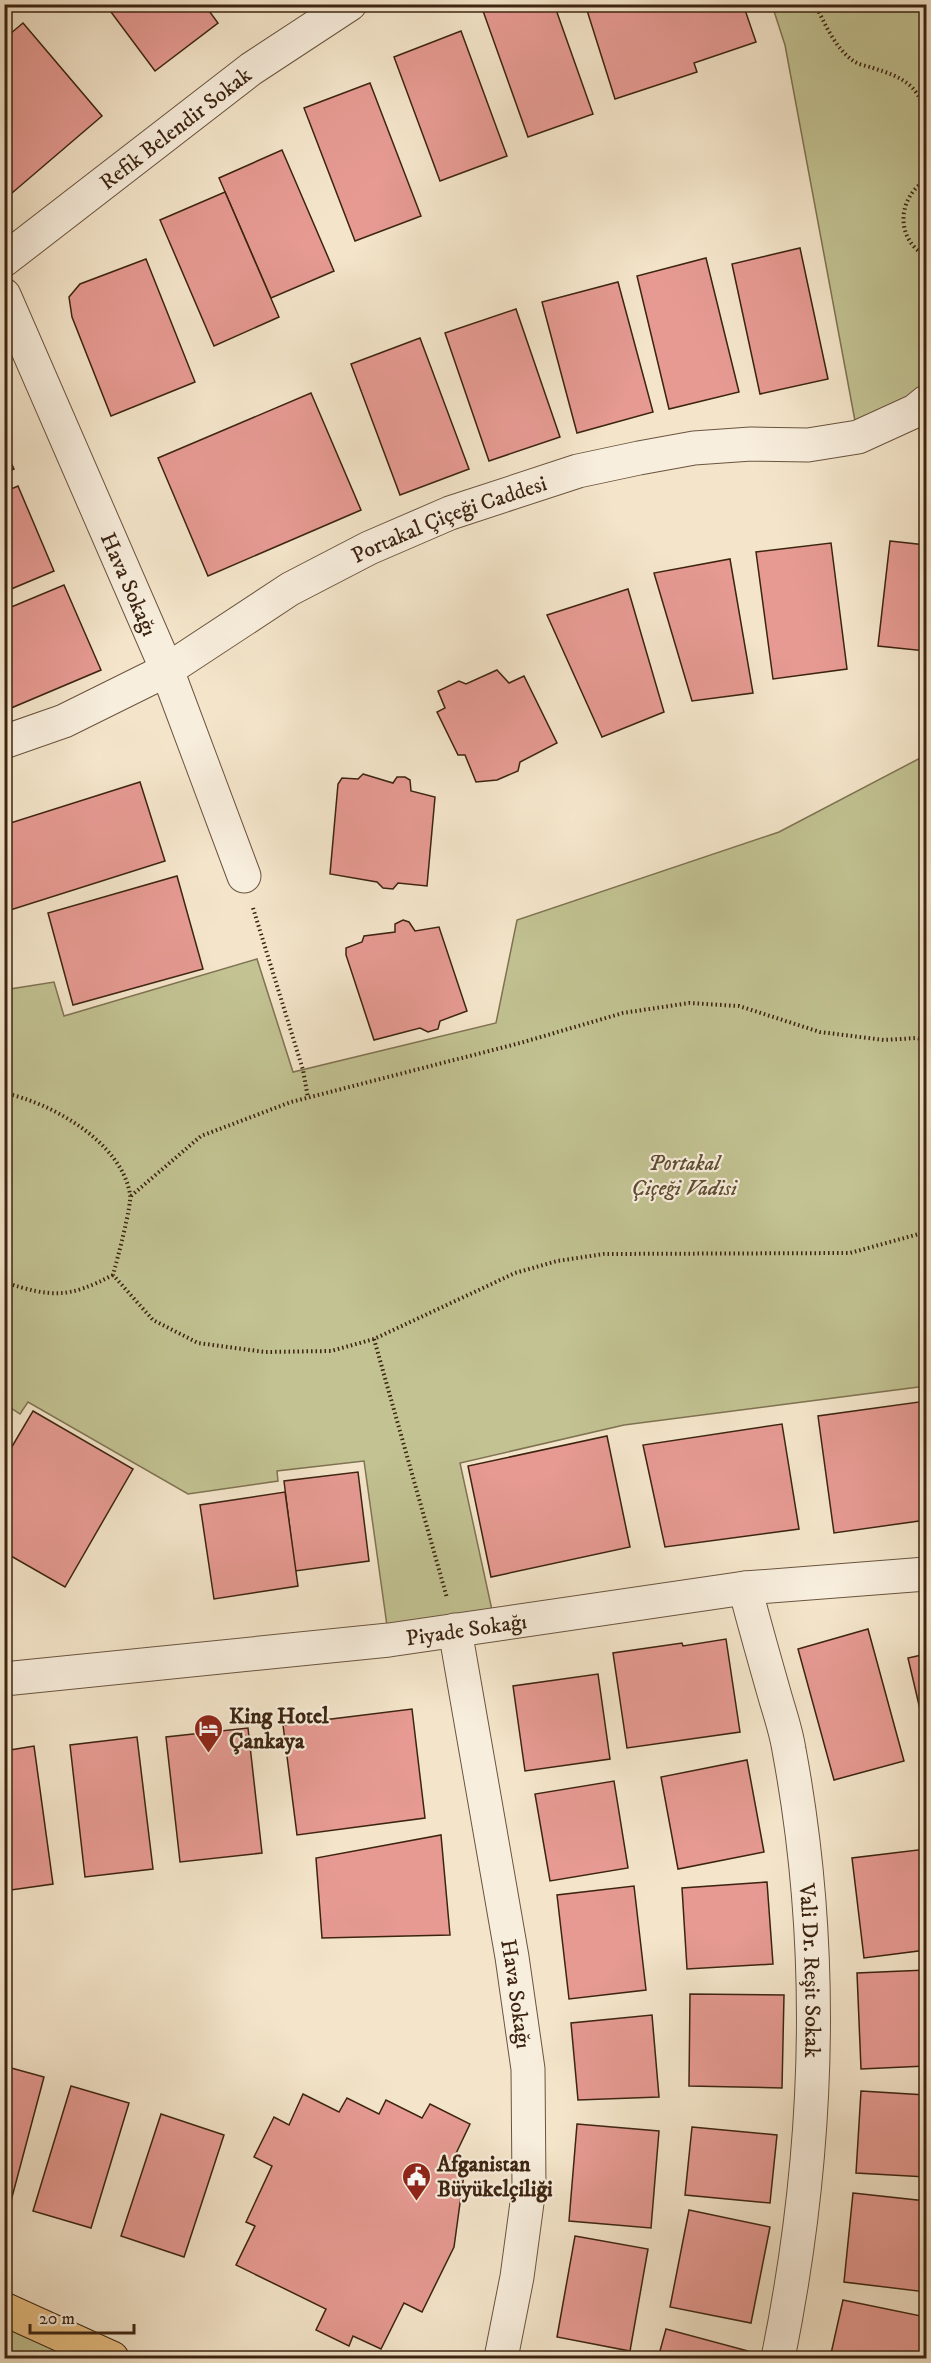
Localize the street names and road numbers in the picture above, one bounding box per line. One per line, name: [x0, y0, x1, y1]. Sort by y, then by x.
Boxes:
street label: Refik Belendir Sokak: [94, 62, 257, 196]
street label: Portakal Çiçeği Caddesi: [347, 470, 550, 570]
street label: Hava Sokağı: [94, 528, 163, 640]
street label: Piyade Sokağı: [404, 1608, 529, 1652]
street label: Vali Dr. Reşit Sokak: [792, 1881, 826, 2058]
street label: Hava Sokağı: [494, 1937, 537, 2050]

